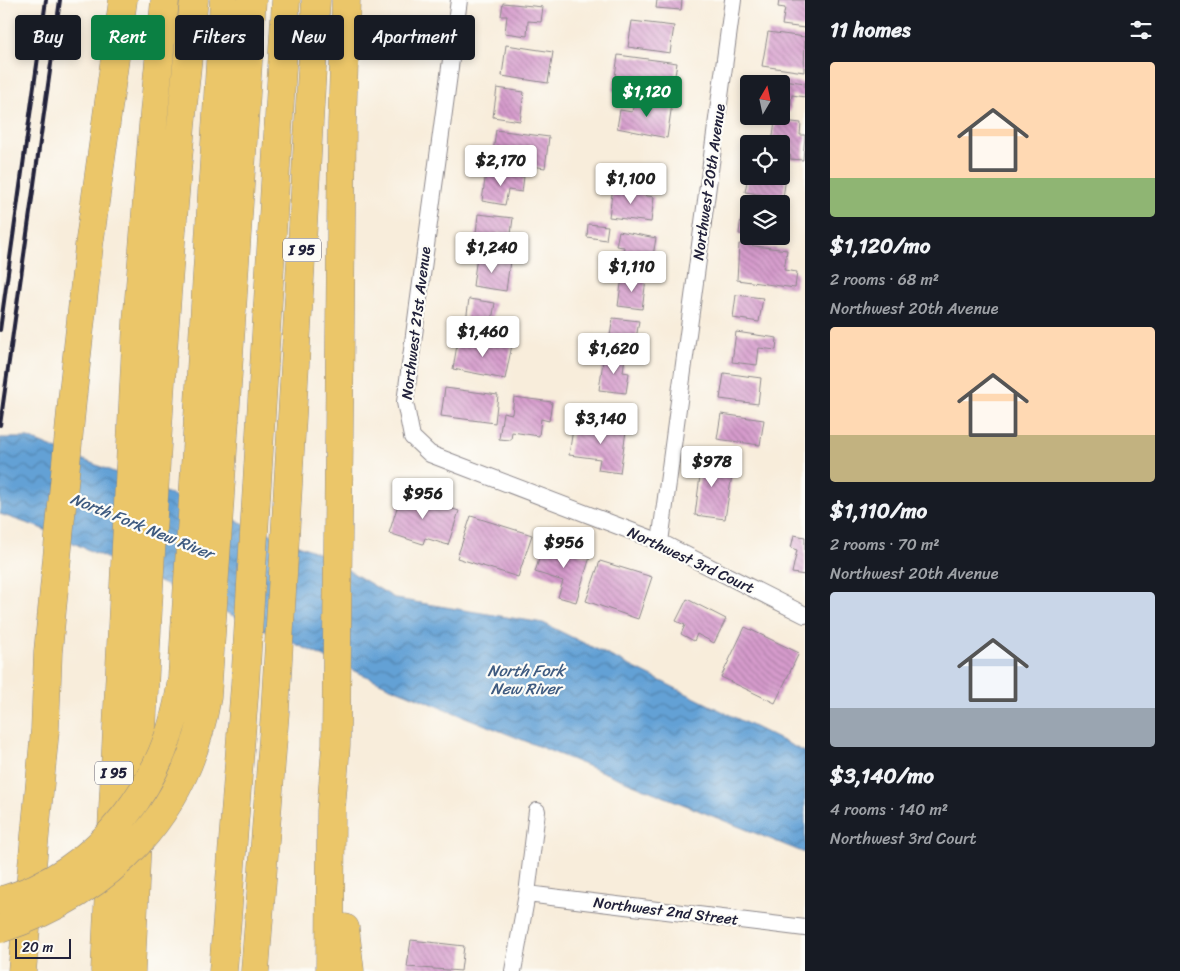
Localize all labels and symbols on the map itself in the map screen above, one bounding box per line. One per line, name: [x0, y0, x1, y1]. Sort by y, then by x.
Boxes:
north arrow: [740, 75, 790, 125]
pin: $1,120: [606, 76, 688, 118]
street label: Northwest 20th Avenue: [685, 102, 733, 262]
pin: $2,170: [460, 144, 542, 187]
pin: $1,100: [590, 162, 672, 205]
pin: $1,240: [451, 232, 533, 274]
road number: I 95: [283, 238, 321, 262]
street label: Northwest 21st Avenue: [394, 245, 438, 401]
pin: $1,110: [591, 250, 673, 293]
pin: $1,460: [442, 316, 524, 358]
pin: $1,620: [573, 332, 655, 375]
pin: $3,140: [560, 402, 642, 445]
pin: $978: [682, 446, 742, 488]
pin: $956: [393, 478, 453, 520]
water label: North Fork New River: [66, 484, 221, 569]
street label: Northwest 3rd Court: [623, 519, 759, 601]
pin: $956: [534, 526, 594, 569]
water label: North Fork New River: [487, 656, 567, 703]
road number: I 95: [95, 761, 133, 784]
street label: Northwest 2nd Street: [592, 889, 740, 933]
scale bar: [15, 936, 71, 959]

